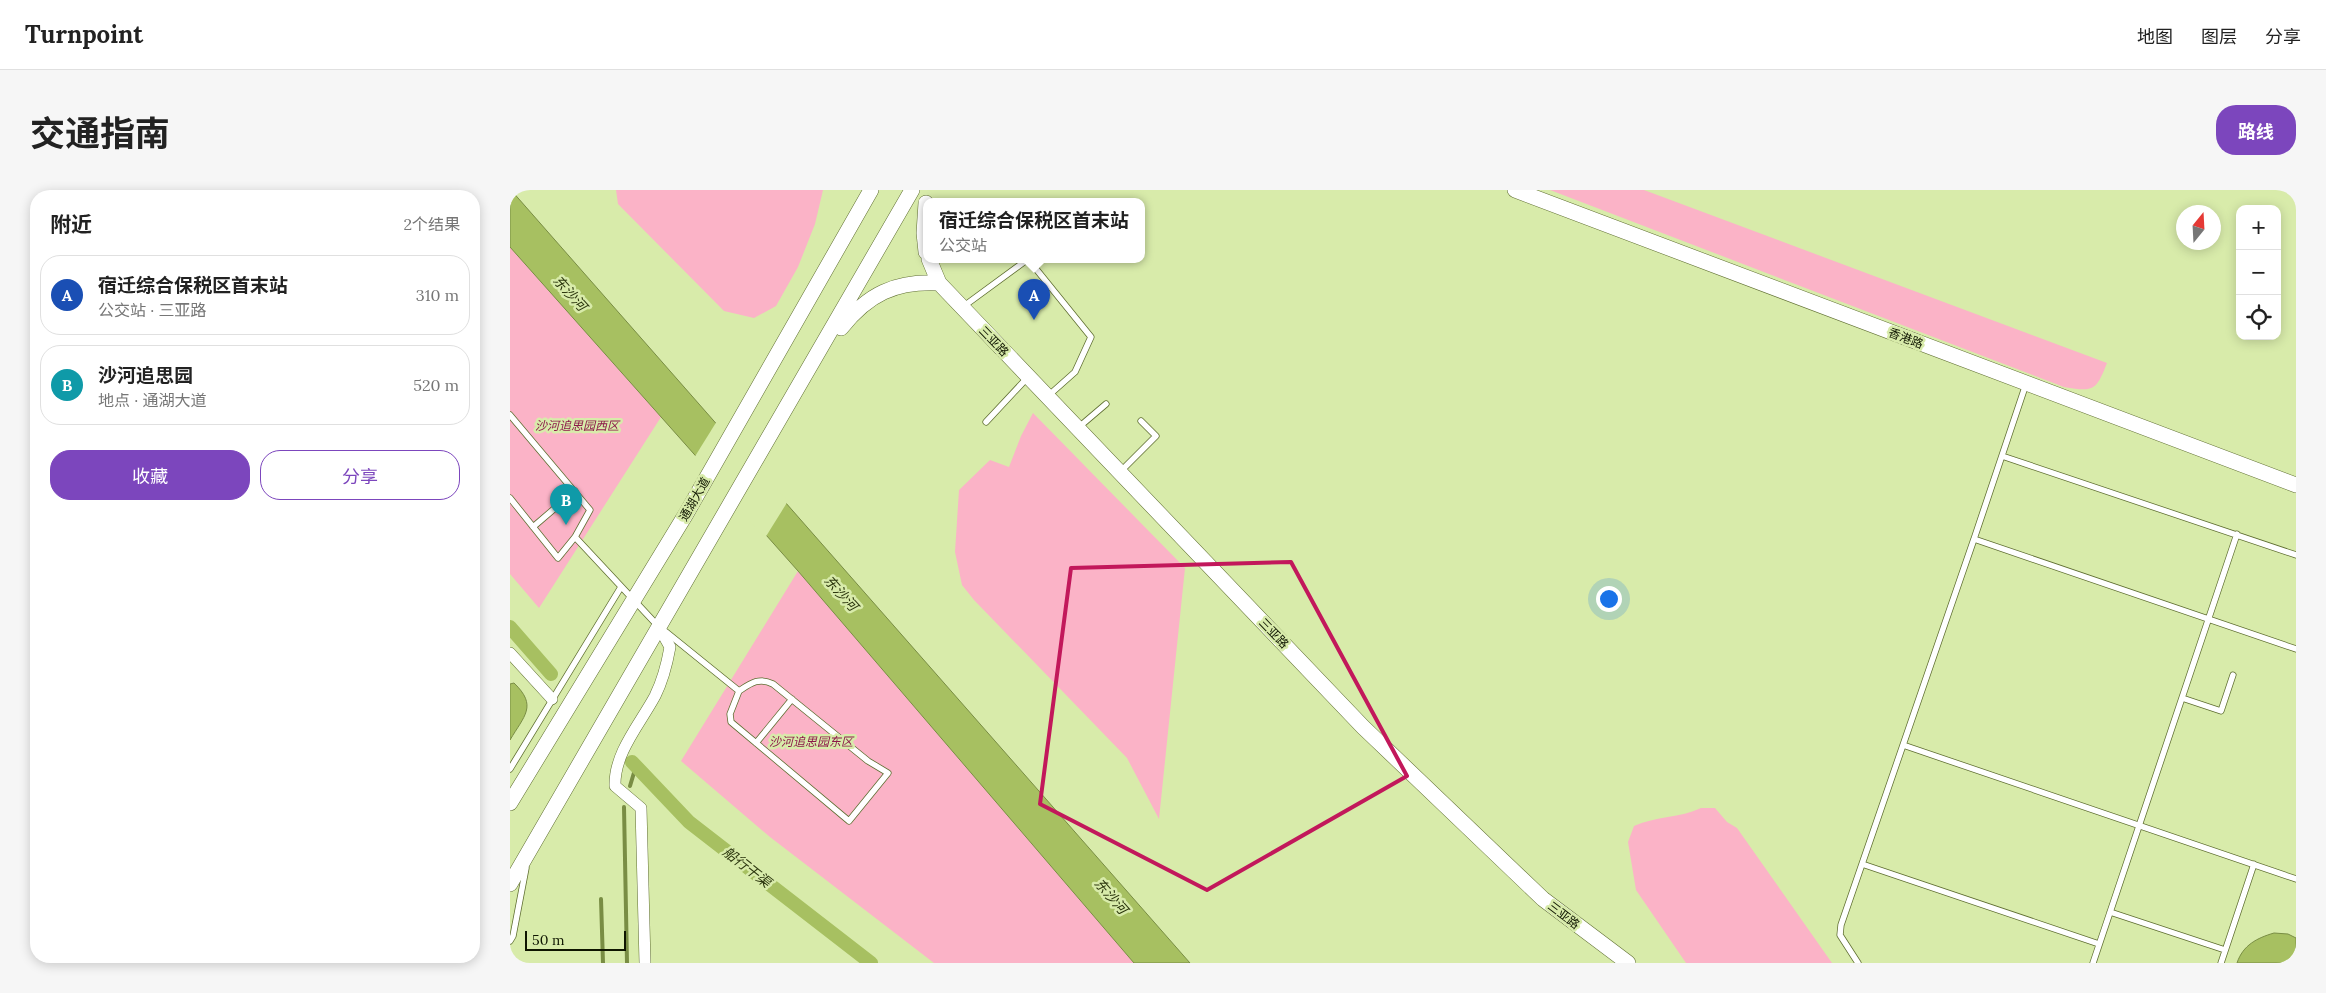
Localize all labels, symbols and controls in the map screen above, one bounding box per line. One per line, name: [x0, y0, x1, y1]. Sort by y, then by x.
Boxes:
text: Turnpoint: [25, 19, 143, 50]
text: 地图: [2137, 25, 2173, 48]
text: 图层: [2201, 25, 2237, 48]
text: 分享: [2265, 25, 2301, 48]
button: 路线: [2216, 105, 2296, 155]
text: 交通指南: [30, 111, 170, 156]
popup: [923, 198, 1145, 263]
north arrow: [2176, 205, 2221, 250]
map controls: [2236, 205, 2281, 340]
button: +: [2236, 205, 2281, 250]
text: 宿迁综合保税区首末站: [939, 208, 1129, 232]
text: 附近: [50, 211, 92, 238]
text: 2个结果: [403, 214, 460, 234]
text: 公交站: [939, 235, 987, 255]
button: −: [2236, 250, 2281, 295]
water label: 东沙河: [549, 271, 593, 317]
text: 宿迁综合保税区首末站: [98, 273, 288, 297]
pin: A: [1018, 279, 1050, 320]
text: A: [62, 285, 72, 305]
text: 310 m: [416, 285, 459, 305]
button: locate: [2236, 295, 2281, 340]
text: 公交站 · 三亚路: [98, 300, 206, 320]
street label: 三亚路: [976, 323, 1012, 359]
street label: 香港路: [1887, 325, 1925, 351]
text: 沙河追思园: [98, 363, 193, 387]
text: B: [62, 375, 72, 395]
text: 520 m: [413, 375, 459, 395]
text: 地点 · 通湖大道: [98, 390, 206, 410]
park label: 沙河追思园西区: [535, 418, 621, 433]
button: 收藏: [50, 450, 250, 500]
button: 分享: [260, 450, 460, 500]
street label: 通湖大道: [676, 474, 712, 524]
pin: B: [550, 484, 582, 525]
water label: 东沙河: [820, 571, 864, 617]
your location: [1596, 586, 1622, 612]
street label: 三亚路: [1256, 615, 1292, 651]
park label: 沙河追思园东区: [769, 734, 855, 749]
water label: 船行干渠: [719, 843, 776, 893]
water label: 东沙河: [1090, 874, 1134, 920]
street label: 三亚路: [1545, 898, 1583, 932]
scale bar: [525, 928, 626, 951]
text: 50 m: [532, 931, 565, 949]

